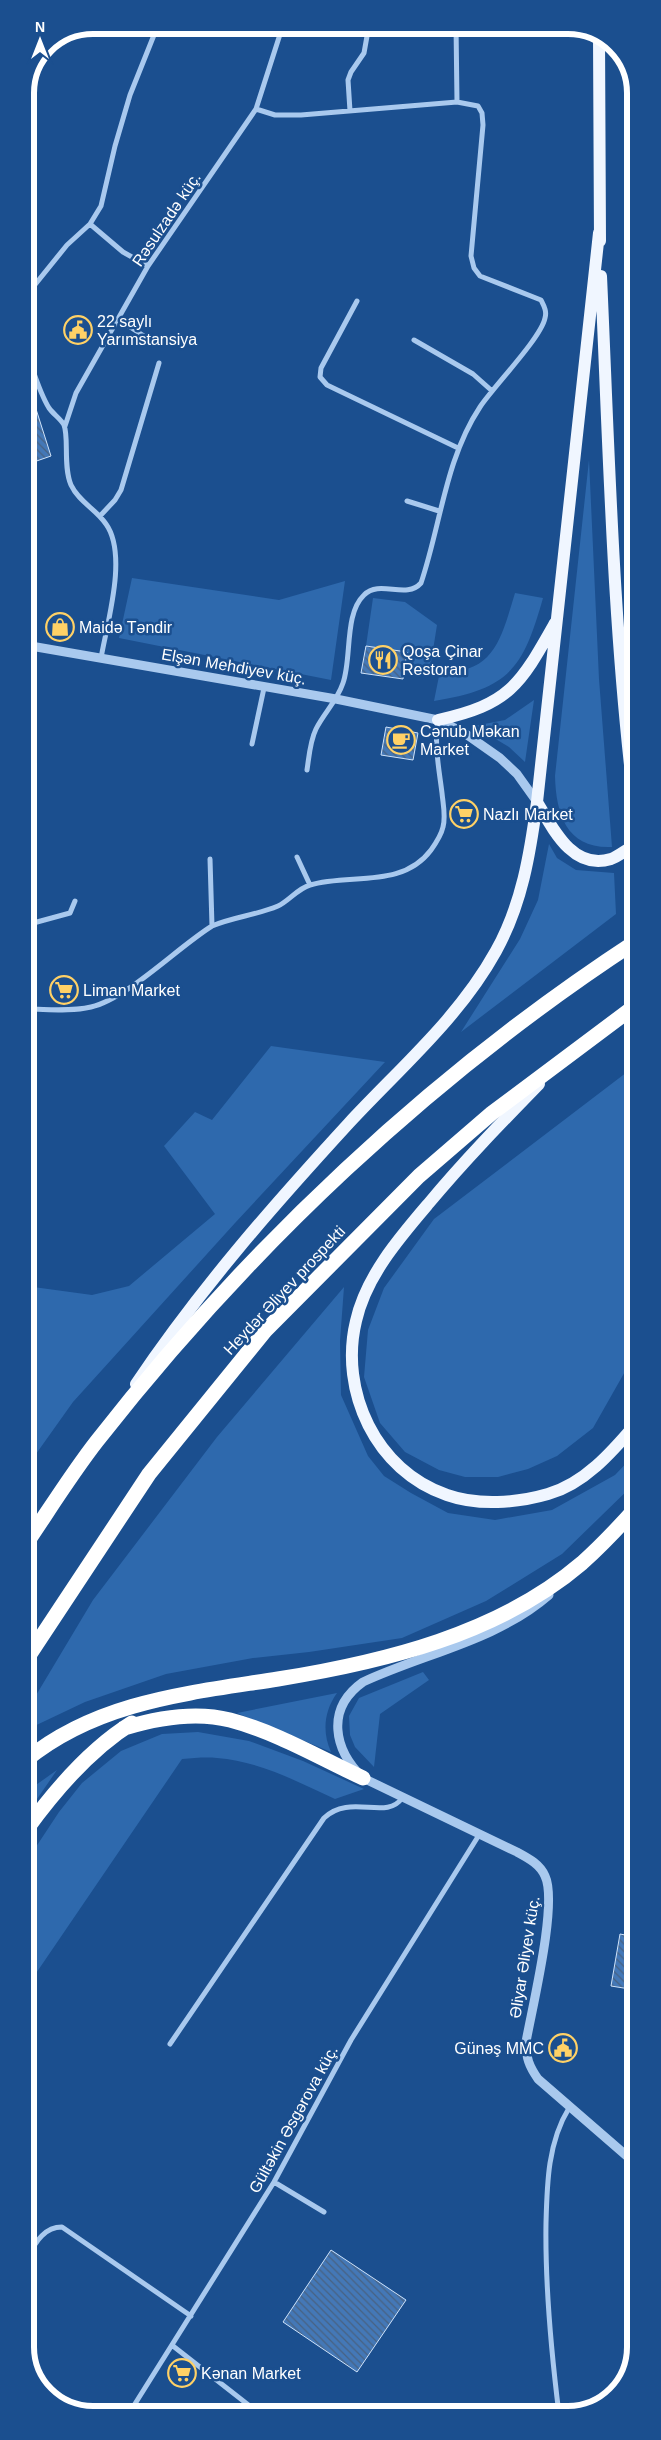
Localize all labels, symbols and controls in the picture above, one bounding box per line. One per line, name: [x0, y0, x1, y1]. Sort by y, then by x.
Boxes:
north arrow: [15, 15, 65, 65]
text: N: [35, 19, 45, 35]
street label: Rəsulzadə küç.: [129, 169, 204, 269]
place label: 22 saylı Yarımstansiya: [97, 313, 197, 348]
public building icon: 22 saylı Yarımstansiya: [63, 315, 93, 345]
shop icon: Maidə Təndir: [45, 612, 75, 642]
place label: Maidə Təndir: [79, 619, 173, 636]
place label: Qoşa Çinar Restoran: [402, 643, 484, 678]
street label: Elşən Mehdiyev küç.: [160, 645, 308, 688]
restaurant icon: Qoşa Çinar Restoran: [368, 645, 398, 675]
place label: Cənub Məkan Market: [420, 723, 520, 758]
cafe icon: Cənub Məkan Market: [386, 725, 416, 755]
supermarket icon: Nazlı Market: [449, 799, 479, 829]
place label: Nazlı Market: [483, 806, 573, 823]
supermarket icon: Liman Market: [49, 975, 79, 1005]
place label: Liman Market: [83, 982, 180, 999]
street label: Heydər Əliyev prospekti: [220, 1223, 348, 1358]
street label: Əliyar Əliyev küç.: [506, 1895, 543, 2019]
public building icon: Günəş MMC: [548, 2033, 578, 2063]
place label: Günəş MMC: [454, 2040, 544, 2057]
street label: Gültəkin Əsgərova küç.: [246, 2043, 341, 2196]
supermarket icon: Kənan Market: [167, 2358, 197, 2388]
place label: Kənan Market: [201, 2365, 301, 2382]

